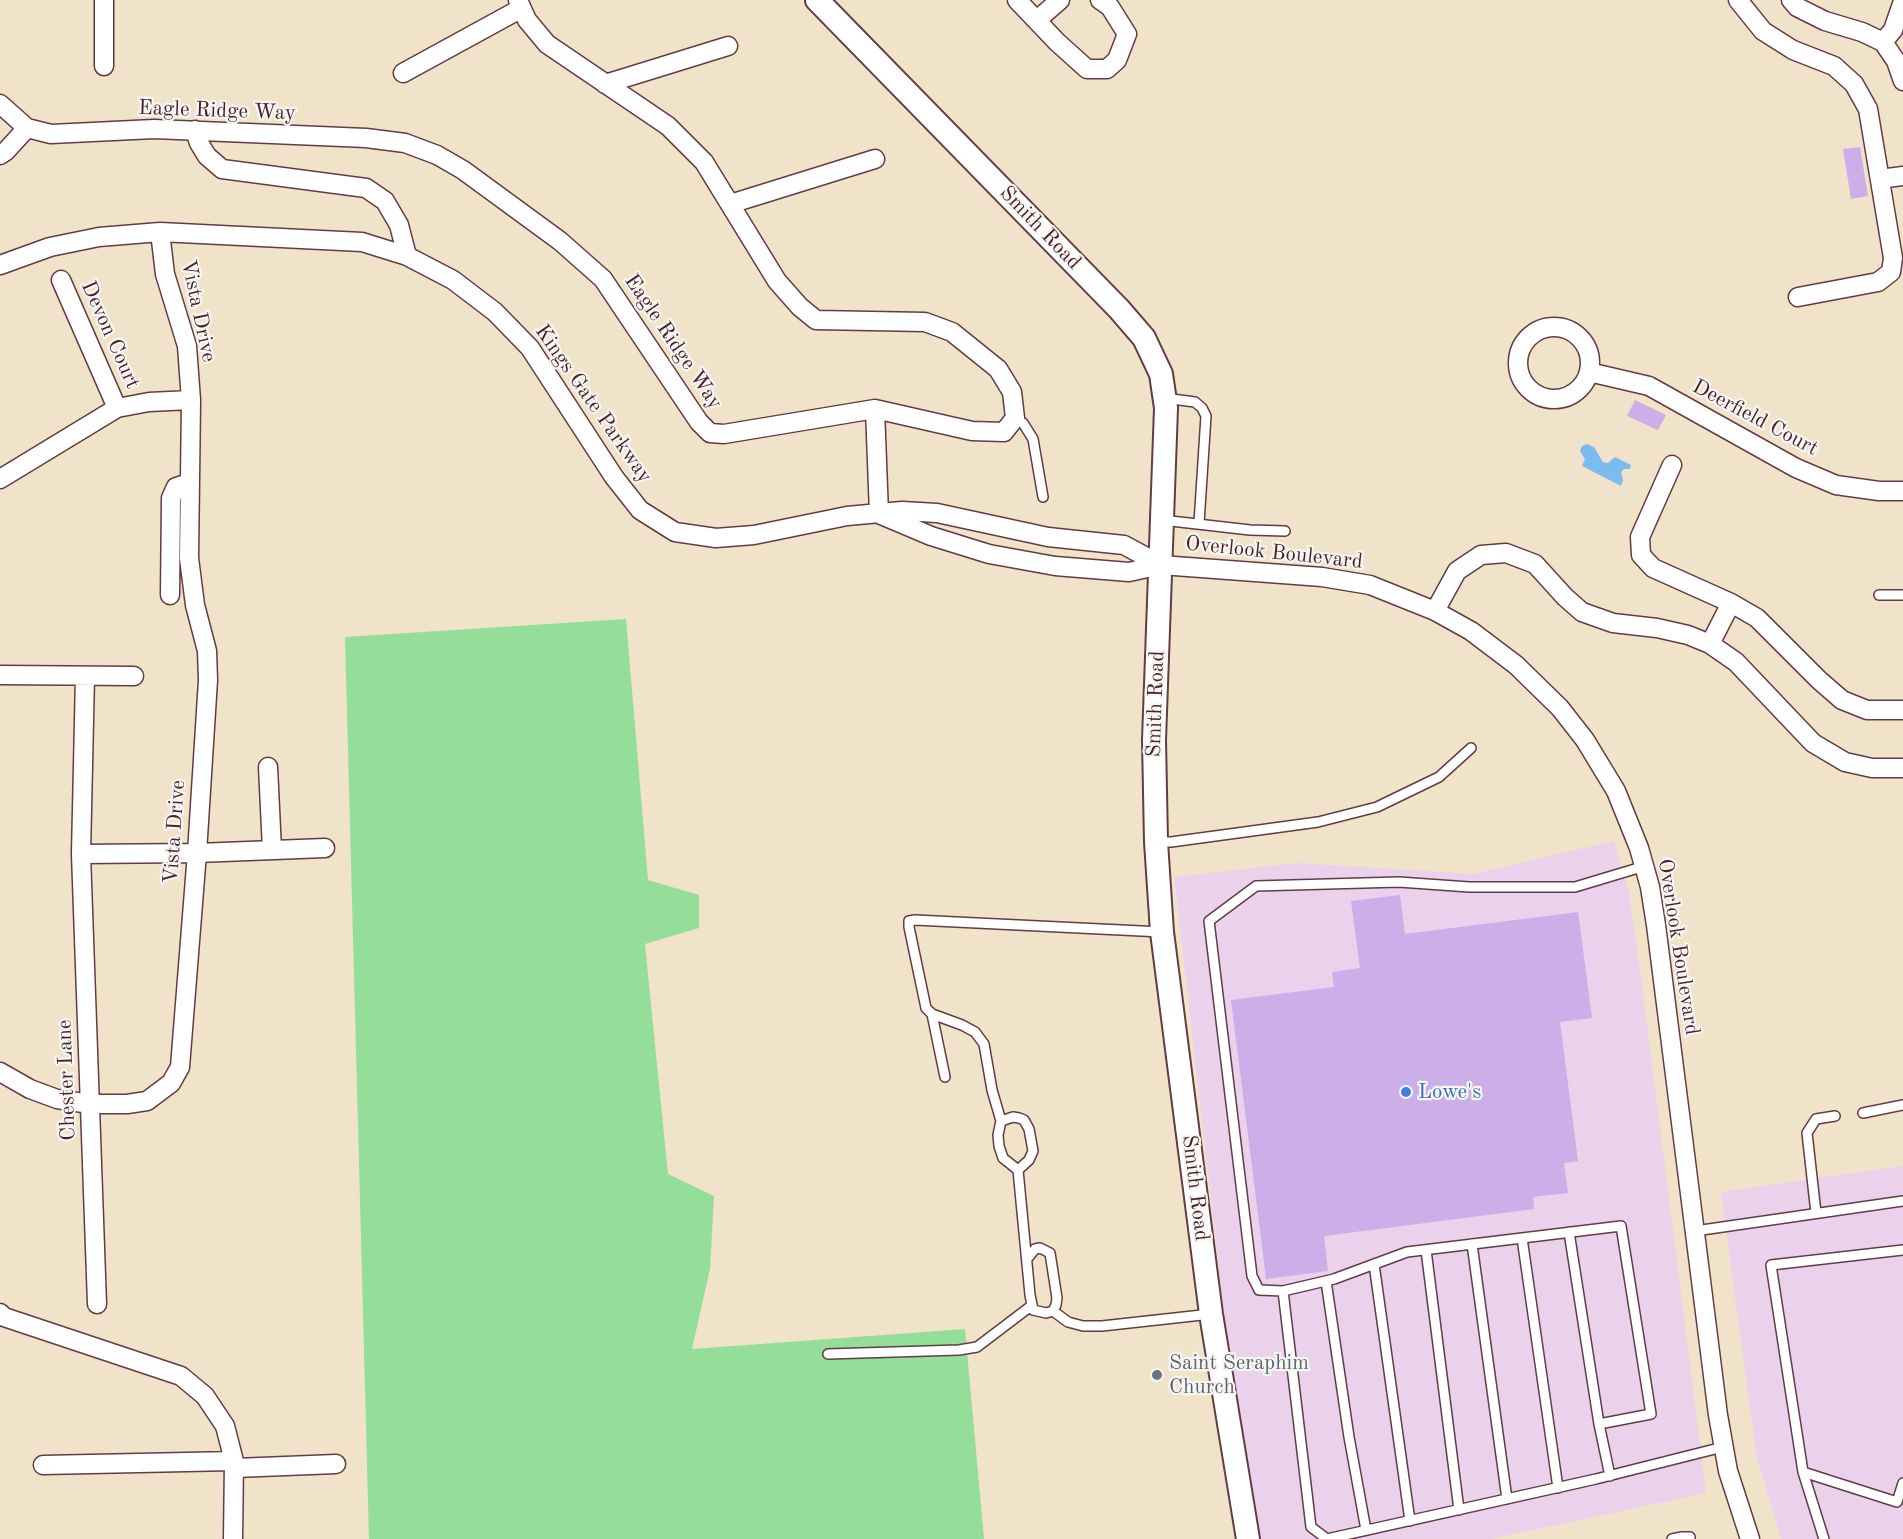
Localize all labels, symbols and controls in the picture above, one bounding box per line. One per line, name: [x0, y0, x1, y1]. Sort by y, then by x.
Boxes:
street label: Eagle Ridge Way: [138, 96, 296, 126]
street label: Smith Road: [994, 181, 1086, 275]
street label: Vista Drive: [175, 257, 221, 365]
street label: Eagle Ridge Way: [618, 270, 728, 414]
street label: Devon Court: [75, 277, 145, 393]
street label: Kings Gate Parkway: [529, 320, 657, 488]
street label: Deerfield Court: [1688, 374, 1822, 462]
street label: Overlook Boulevard: [1184, 531, 1364, 575]
street label: Smith Road: [1142, 650, 1170, 758]
street label: Vista Drive: [159, 779, 191, 885]
street label: Overlook Boulevard: [1652, 857, 1704, 1037]
street label: Chester Lane: [52, 1019, 82, 1141]
place label: Lowe's: [1418, 1079, 1481, 1105]
marker: Lowe's: [1399, 1085, 1413, 1099]
street label: Smith Road: [1176, 1133, 1214, 1243]
place label: Saint Seraphim Church: [1169, 1350, 1309, 1400]
marker: Saint Seraphim Church: [1150, 1368, 1164, 1382]

